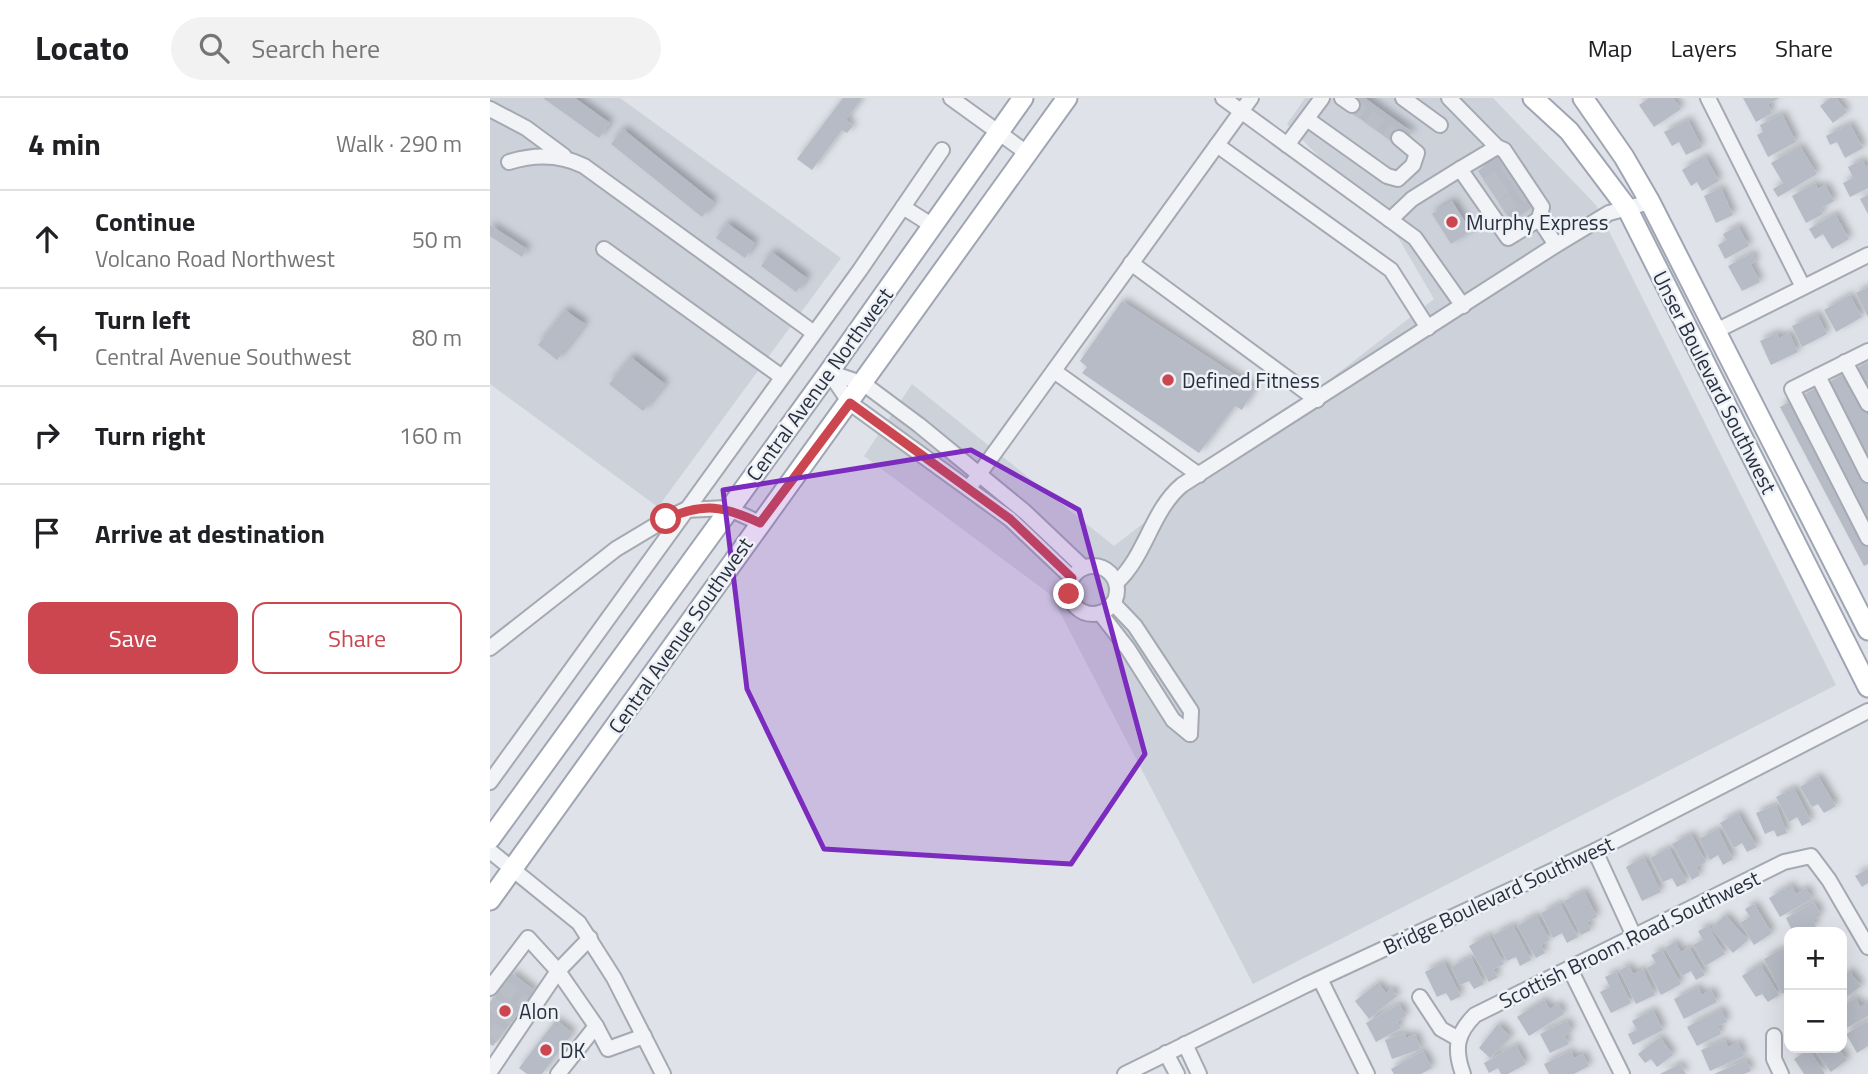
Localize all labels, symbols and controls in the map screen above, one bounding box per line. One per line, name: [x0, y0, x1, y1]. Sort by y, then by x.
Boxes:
search box: [171, 17, 661, 80]
text: Locato: [35, 23, 129, 73]
icon: search: [195, 29, 233, 67]
text: Search here: [251, 29, 380, 68]
text: Map: [1588, 30, 1633, 66]
text: Layers: [1671, 30, 1737, 66]
text: Share: [1775, 30, 1833, 66]
text: 4 min: [28, 121, 101, 167]
text: Walk · 290 m: [336, 126, 462, 161]
text: Continue: [95, 202, 195, 241]
place label: Murphy Express: [1466, 206, 1608, 238]
marker: Murphy Express: [1444, 214, 1460, 230]
icon: ahead: [28, 220, 66, 258]
text: 50 m: [412, 222, 462, 257]
text: Volcano Road Northwest: [95, 241, 335, 276]
street label: Unser Boulevard Southwest: [1645, 265, 1785, 500]
street label: Central Avenue Northwest: [738, 280, 901, 487]
text: Turn left: [95, 300, 190, 339]
icon: left: [28, 318, 66, 356]
text: 80 m: [412, 320, 462, 355]
text: Central Avenue Southwest: [95, 339, 351, 374]
place label: Defined Fitness: [1182, 364, 1320, 396]
marker: Defined Fitness: [1160, 372, 1176, 388]
icon: right: [28, 416, 66, 454]
text: Turn right: [95, 416, 206, 455]
text: 160 m: [399, 418, 462, 453]
route start: [650, 503, 681, 534]
icon: arrive: [28, 514, 66, 552]
text: Arrive at destination: [95, 514, 325, 553]
street label: Central Avenue Southwest: [600, 530, 761, 740]
route end: [1053, 578, 1084, 609]
button: Save: [28, 602, 238, 674]
button: Share: [252, 602, 462, 674]
street label: Bridge Boulevard Southwest: [1377, 827, 1619, 963]
street label: Scottish Broom Road Southwest: [1493, 862, 1765, 1016]
map controls: [1784, 927, 1847, 1053]
button: +: [1784, 927, 1847, 990]
button: −: [1784, 990, 1847, 1053]
place label: Alon: [519, 995, 559, 1027]
marker: Alon: [497, 1003, 513, 1019]
place label: DK: [560, 1034, 586, 1066]
marker: DK: [538, 1042, 554, 1058]

